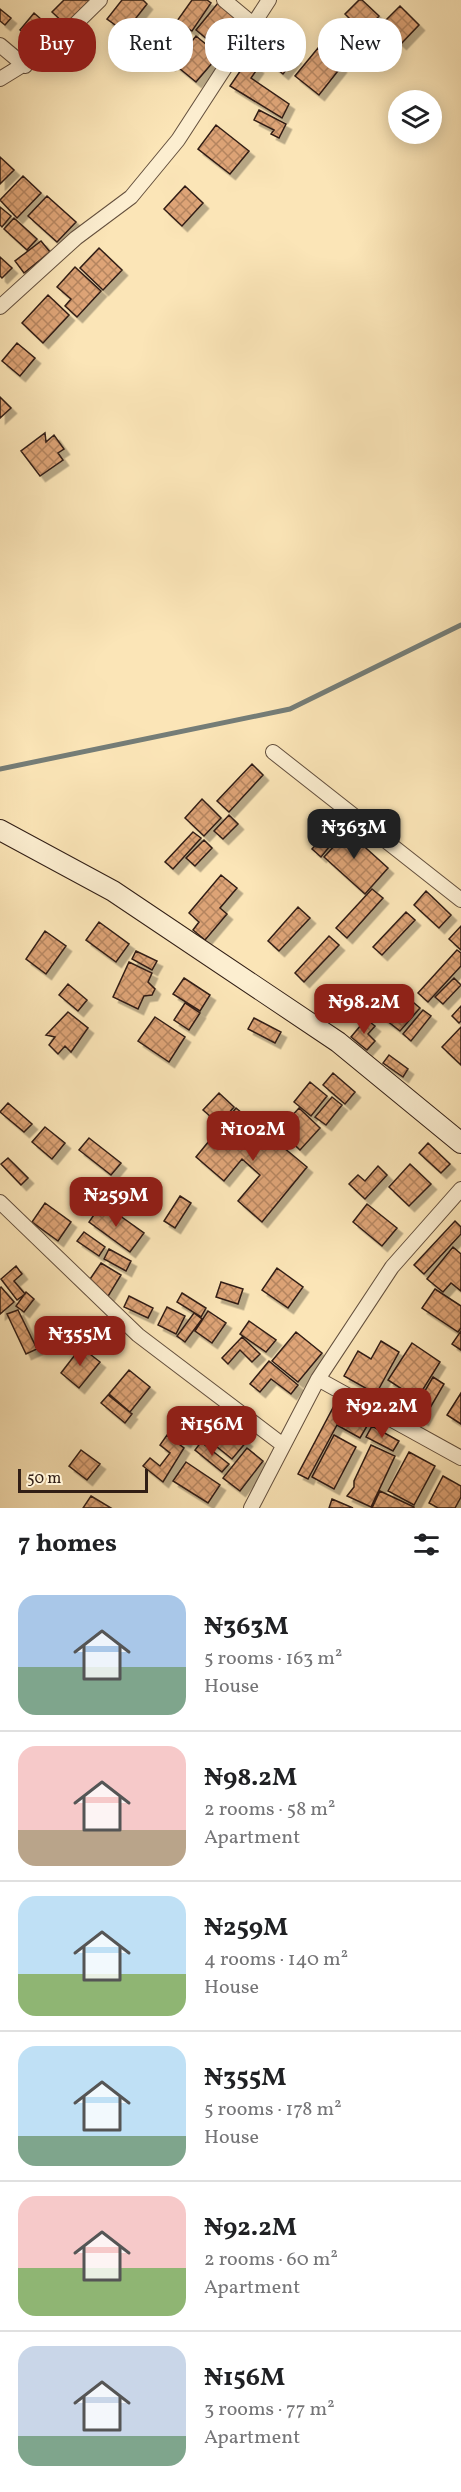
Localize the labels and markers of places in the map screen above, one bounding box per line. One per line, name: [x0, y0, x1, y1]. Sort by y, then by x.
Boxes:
pin: ₦363M: [312, 809, 396, 860]
pin: ₦98.2M: [315, 984, 413, 1035]
pin: ₦102M: [211, 1111, 295, 1162]
pin: ₦259M: [74, 1177, 158, 1228]
pin: ₦355M: [38, 1316, 122, 1367]
pin: ₦92.2M: [333, 1388, 431, 1439]
pin: ₦156M: [170, 1406, 254, 1457]

